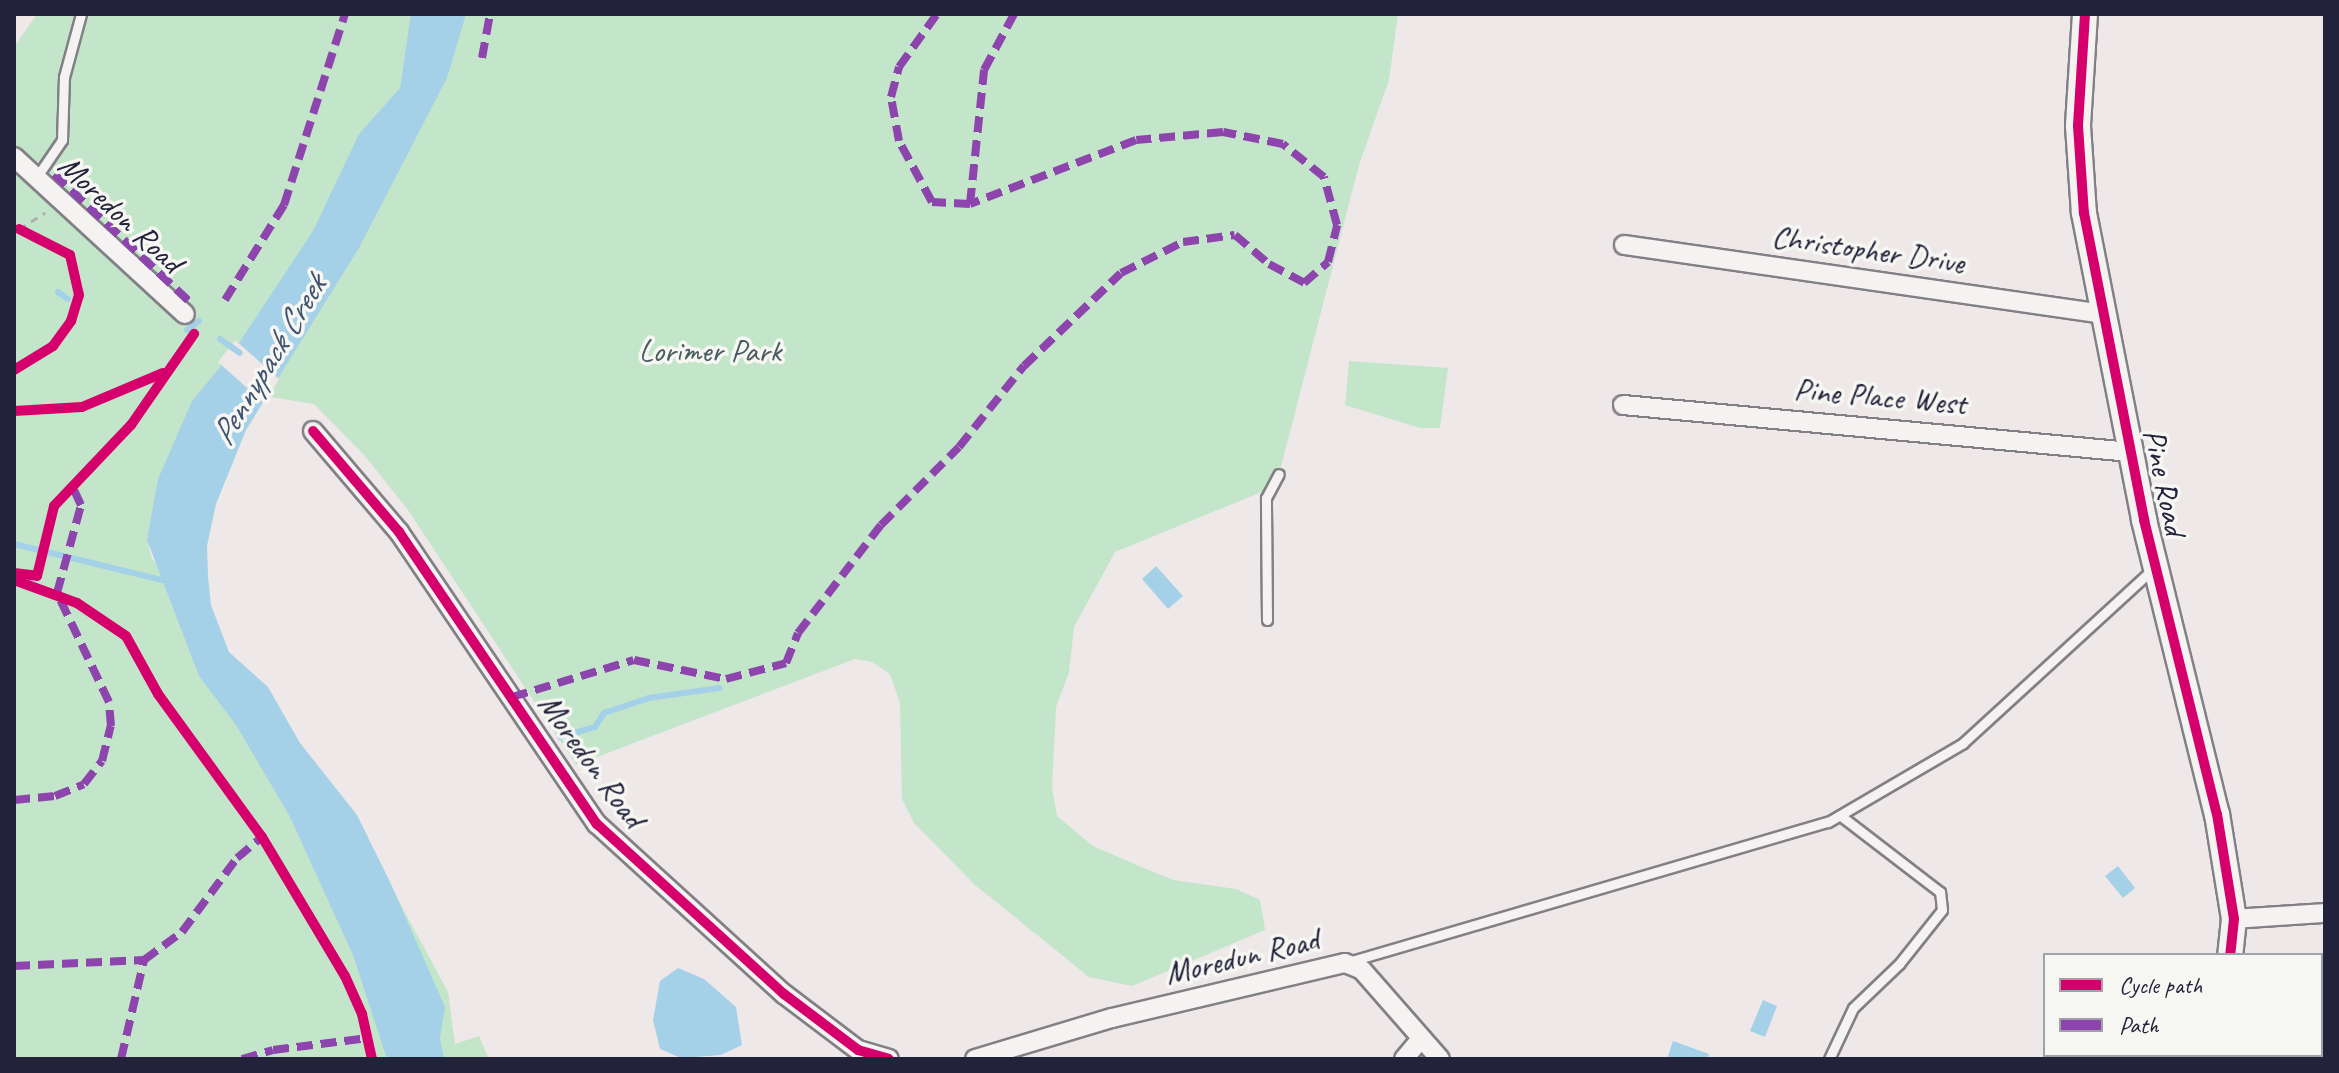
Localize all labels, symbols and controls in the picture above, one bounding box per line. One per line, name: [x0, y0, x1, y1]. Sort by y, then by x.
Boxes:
street label: Moredon Road: [50, 147, 190, 281]
street label: Christopher Drive: [1769, 217, 1967, 283]
water label: Pennypack Creek: [202, 268, 334, 452]
park label: Lorimer Park: [639, 332, 781, 370]
street label: Pine Place West: [1792, 370, 1968, 424]
street label: Pine Road: [2134, 426, 2194, 538]
street label: Moredon Road: [530, 687, 652, 835]
street label: Moredun Road: [1161, 921, 1323, 993]
legend: [2043, 953, 2323, 1057]
text: Cycle path: [2119, 970, 2202, 1000]
text: Path: [2119, 1010, 2159, 1040]

